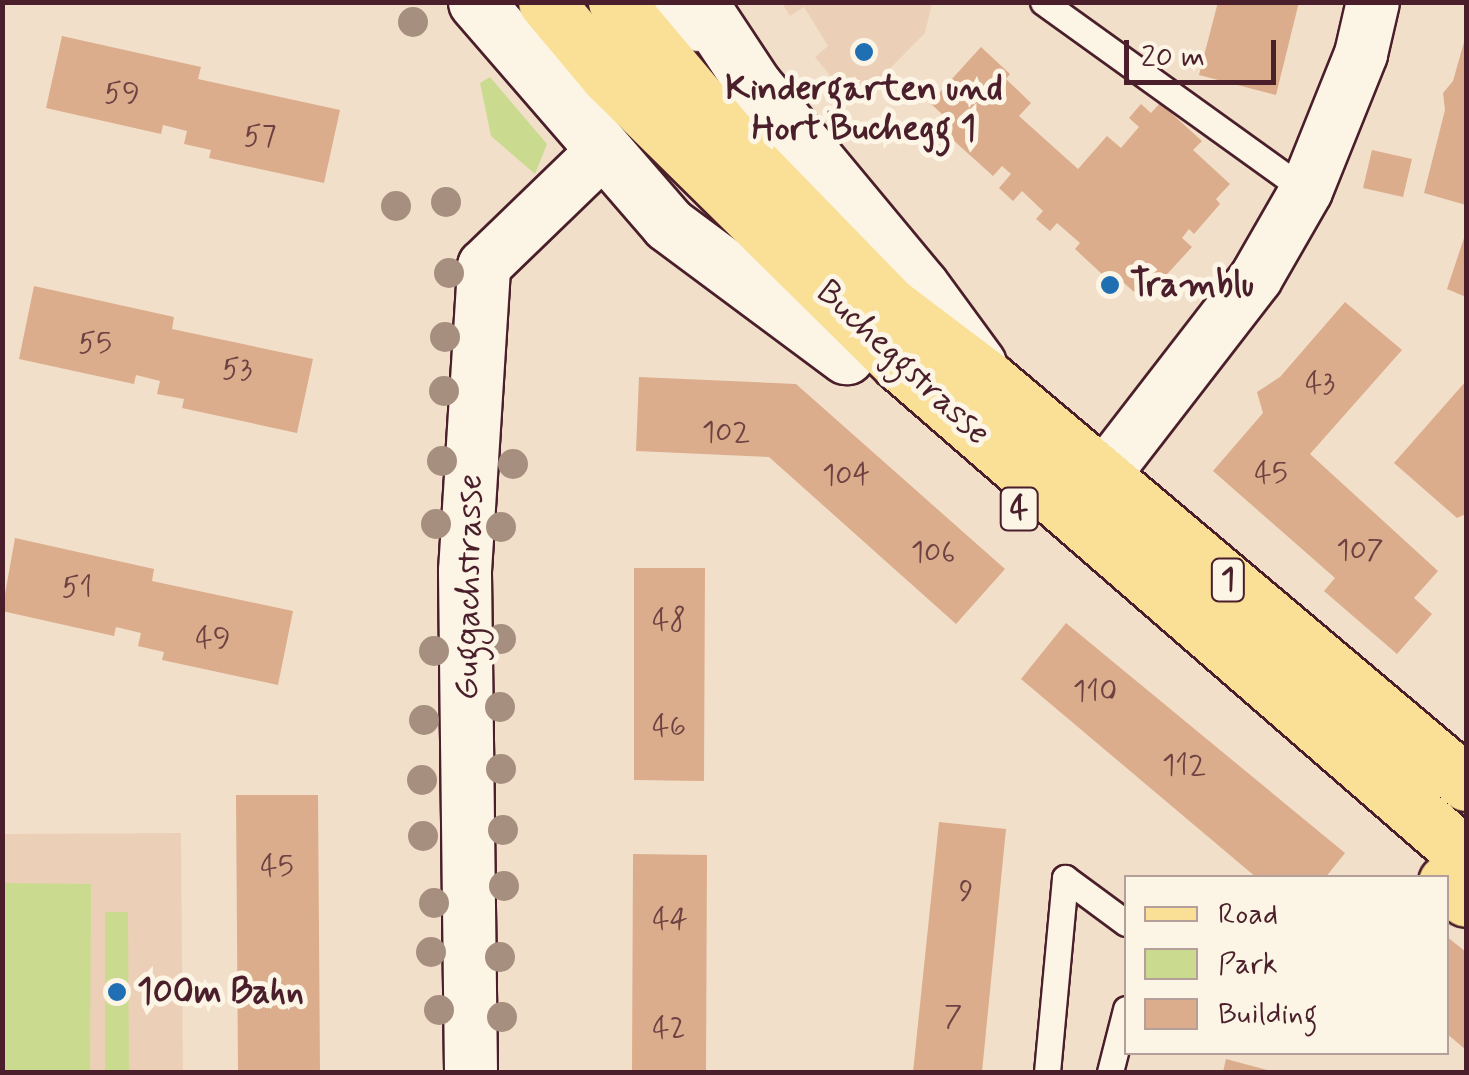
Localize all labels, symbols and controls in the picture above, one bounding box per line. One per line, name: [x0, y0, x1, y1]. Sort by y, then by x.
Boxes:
scale bar: [1129, 20, 1282, 82]
text: 20 m: [1141, 38, 1205, 77]
marker: Kindergarten und Hort Buchegg 1: [853, 41, 875, 63]
place label: Kindergarten und Hort Buchegg 1: [728, 68, 1000, 150]
house number: 59: [104, 76, 140, 112]
house number: 57: [243, 119, 277, 155]
place label: Tramblu: [1130, 264, 1254, 306]
street label: Bucheggstrasse: [807, 272, 999, 454]
marker: Tramblu: [1099, 274, 1121, 296]
house number: 55: [78, 326, 112, 362]
house number: 53: [222, 352, 252, 388]
house number: 43: [1305, 366, 1335, 402]
house number: 102: [702, 415, 750, 451]
house number: 45: [1254, 456, 1288, 492]
house number: 104: [822, 458, 870, 494]
street label: Guggachstrasse: [446, 473, 492, 701]
road number: 4: [999, 482, 1039, 536]
house number: 107: [1336, 533, 1384, 569]
house number: 106: [911, 535, 955, 571]
road number: 1: [1210, 553, 1246, 607]
house number: 51: [62, 570, 92, 606]
house number: 48: [652, 603, 686, 639]
house number: 49: [195, 621, 231, 657]
house number: 110: [1073, 674, 1117, 710]
house number: 46: [652, 709, 686, 745]
house number: 112: [1162, 748, 1206, 784]
house number: 45: [260, 849, 294, 885]
house number: 9: [959, 874, 973, 910]
legend: [1124, 875, 1449, 1055]
text: Road: [1218, 895, 1278, 934]
house number: 44: [652, 902, 688, 938]
text: Park: [1218, 945, 1278, 984]
place label: 100m Bahn: [137, 971, 317, 1013]
marker: 100m Bahn: [106, 981, 128, 1003]
text: Building: [1218, 995, 1317, 1034]
house number: 7: [944, 999, 962, 1035]
house number: 42: [652, 1011, 686, 1047]

